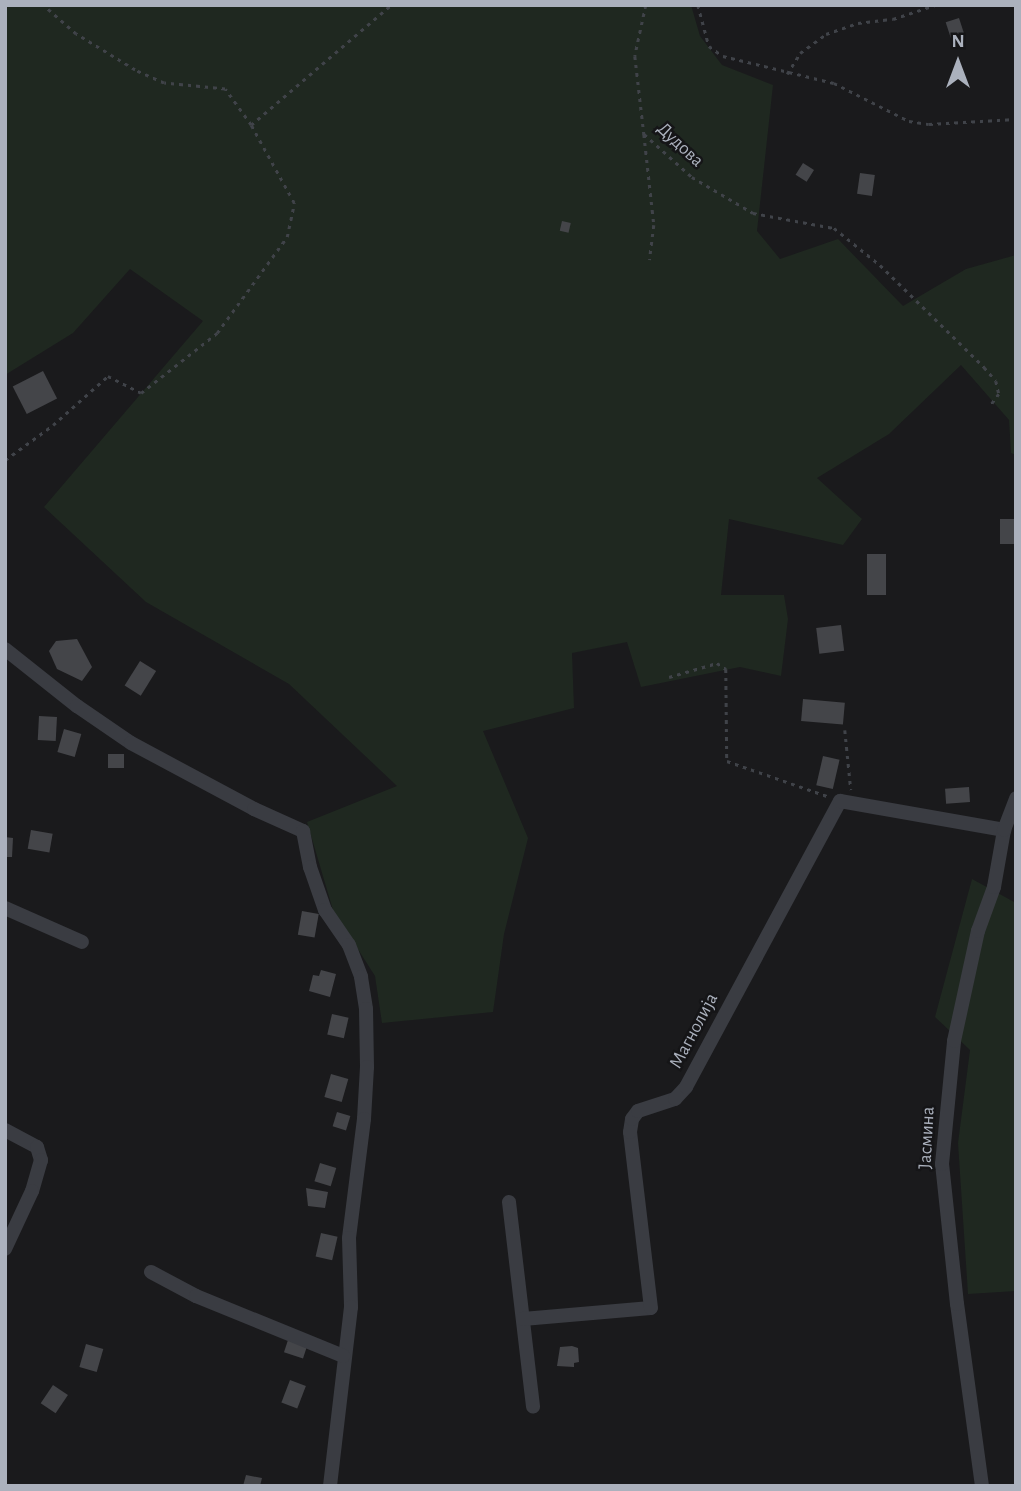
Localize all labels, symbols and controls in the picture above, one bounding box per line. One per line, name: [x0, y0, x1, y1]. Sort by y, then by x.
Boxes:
north arrow: [923, 28, 993, 98]
text: N: [951, 32, 965, 51]
street label: Дудова: [652, 118, 708, 172]
street label: Магнолија: [665, 989, 723, 1073]
street label: Јасмина: [914, 1106, 940, 1170]

